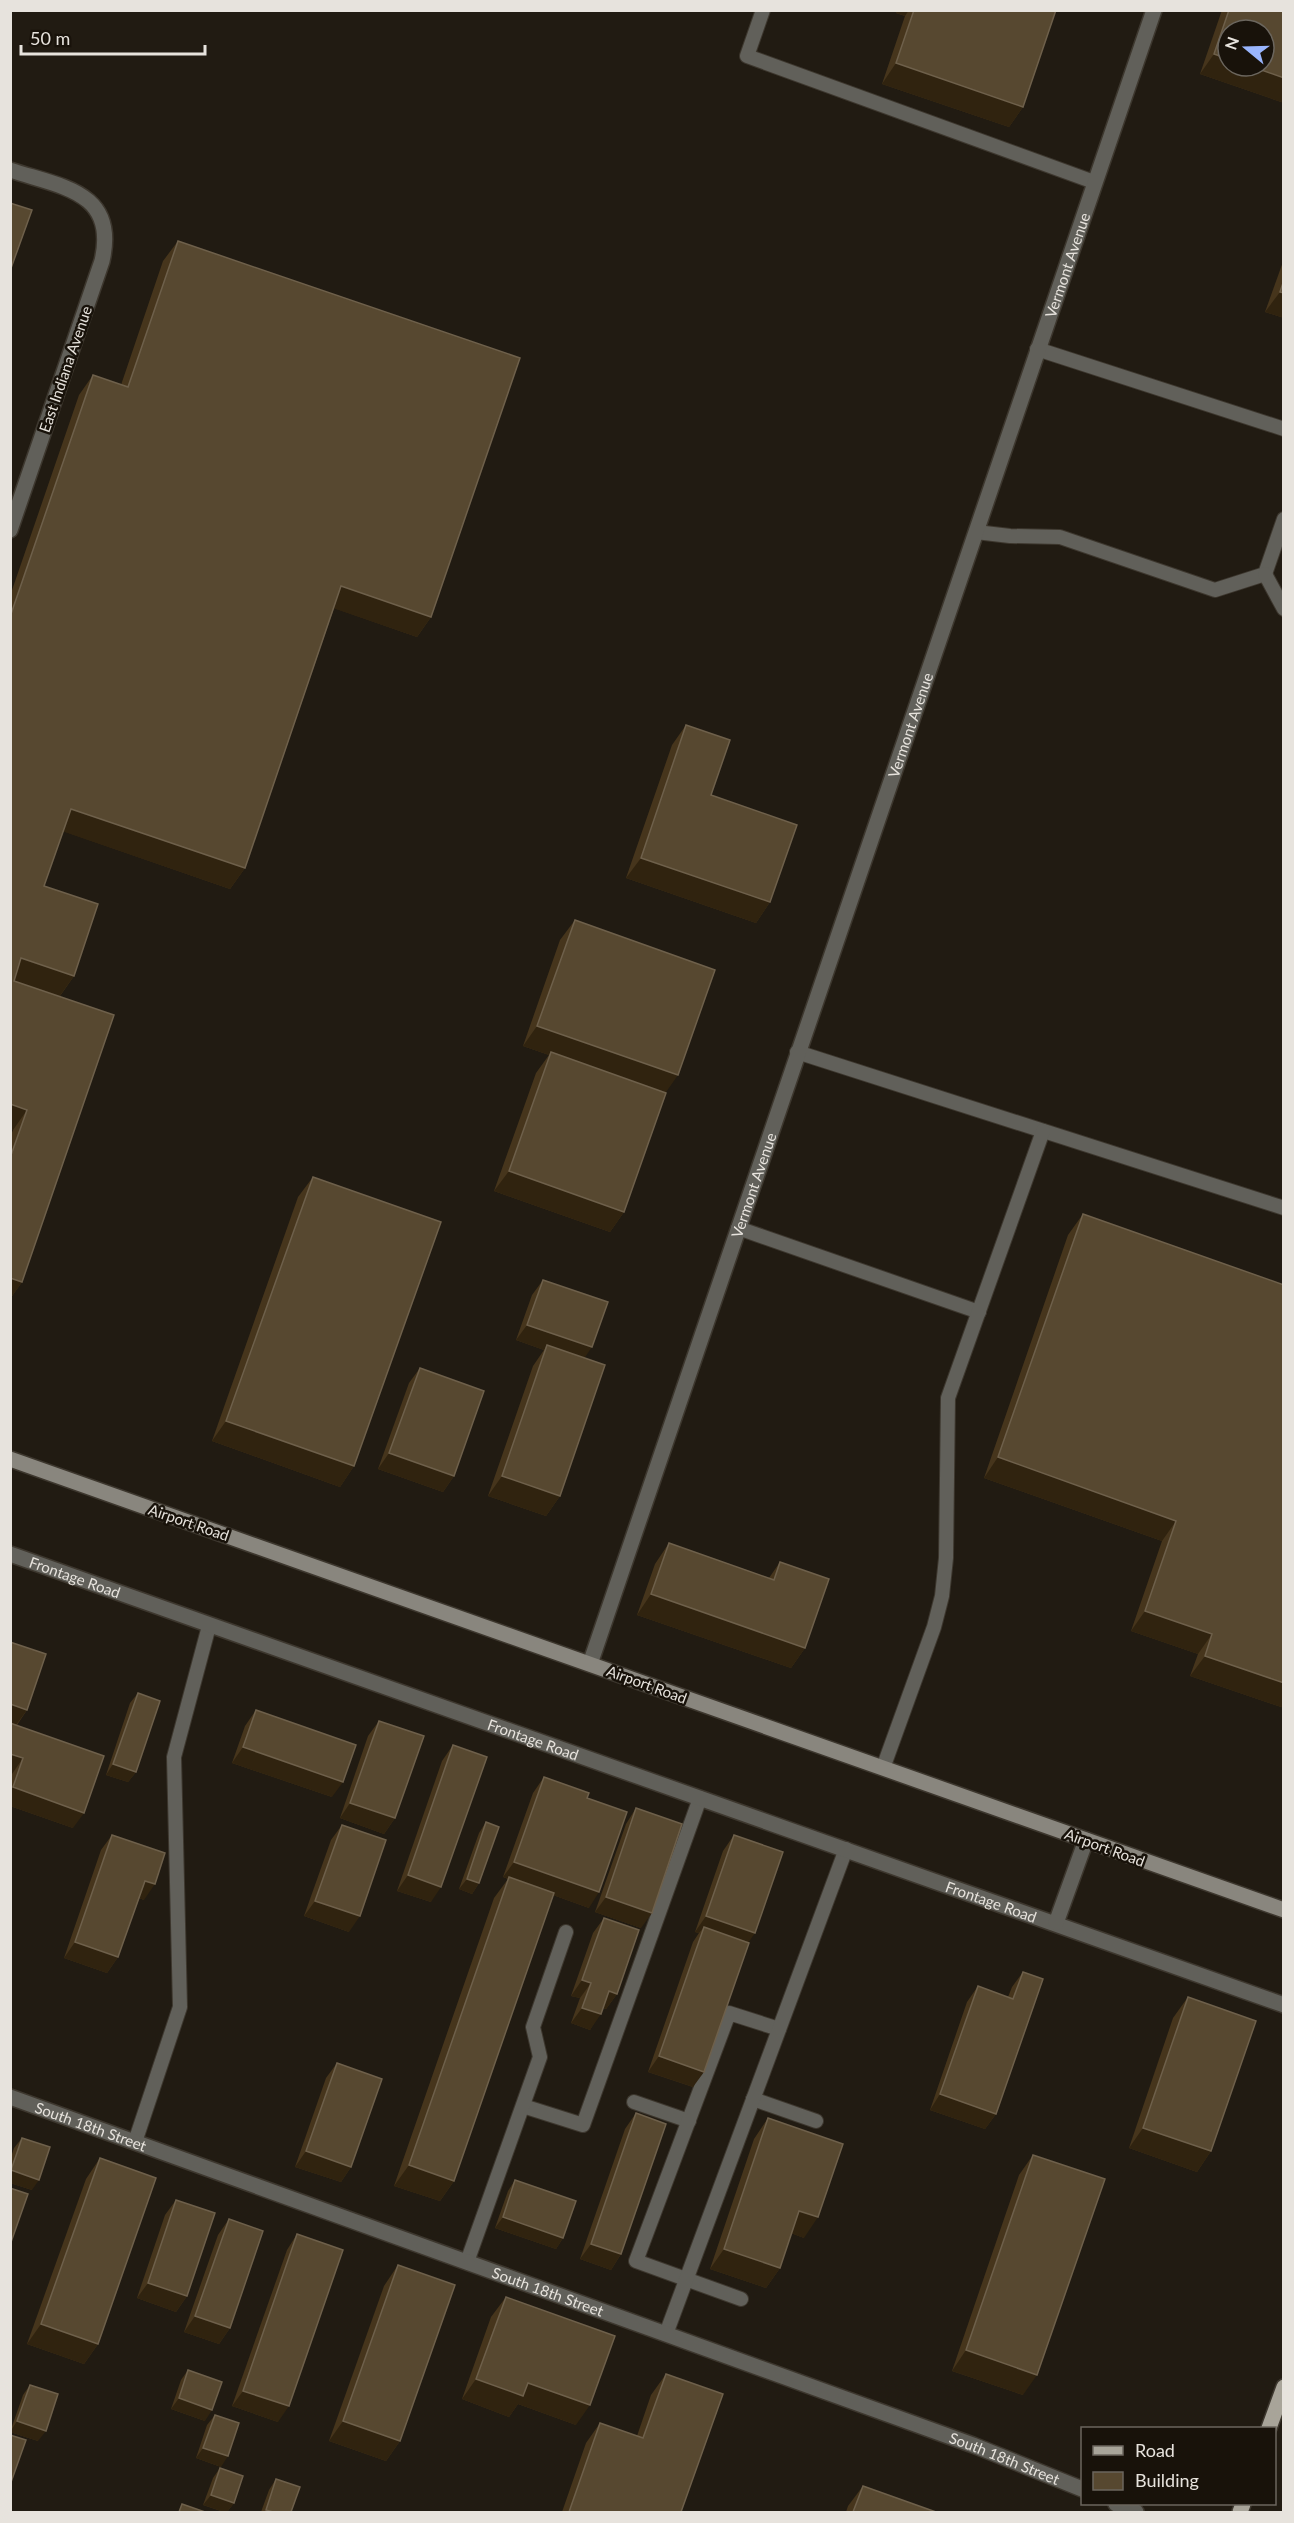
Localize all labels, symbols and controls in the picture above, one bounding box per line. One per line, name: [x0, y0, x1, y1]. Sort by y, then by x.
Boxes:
scale bar: [21, 18, 206, 56]
north arrow: [1216, 18, 1276, 78]
text: 50 m: [30, 27, 70, 49]
text: N: [1220, 34, 1242, 52]
street label: Vermont Avenue: [1041, 210, 1093, 320]
street label: East Indiana Avenue: [35, 303, 95, 435]
street label: Vermont Avenue: [884, 670, 936, 780]
street label: Vermont Avenue: [727, 1130, 780, 1240]
street label: Airport Road: [146, 1500, 232, 1544]
street label: Frontage Road: [27, 1553, 123, 1601]
street label: Airport Road: [604, 1661, 690, 1707]
street label: Frontage Road: [485, 1715, 581, 1764]
street label: Airport Road: [1062, 1824, 1148, 1870]
street label: Frontage Road: [943, 1877, 1039, 1926]
street label: South 18th Street: [33, 2098, 150, 2155]
street label: South 18th Street: [490, 2263, 607, 2320]
legend: [1081, 2427, 1276, 2505]
street label: South 18th Street: [947, 2428, 1063, 2488]
text: Road: [1135, 2439, 1175, 2461]
text: Building: [1135, 2469, 1199, 2491]

